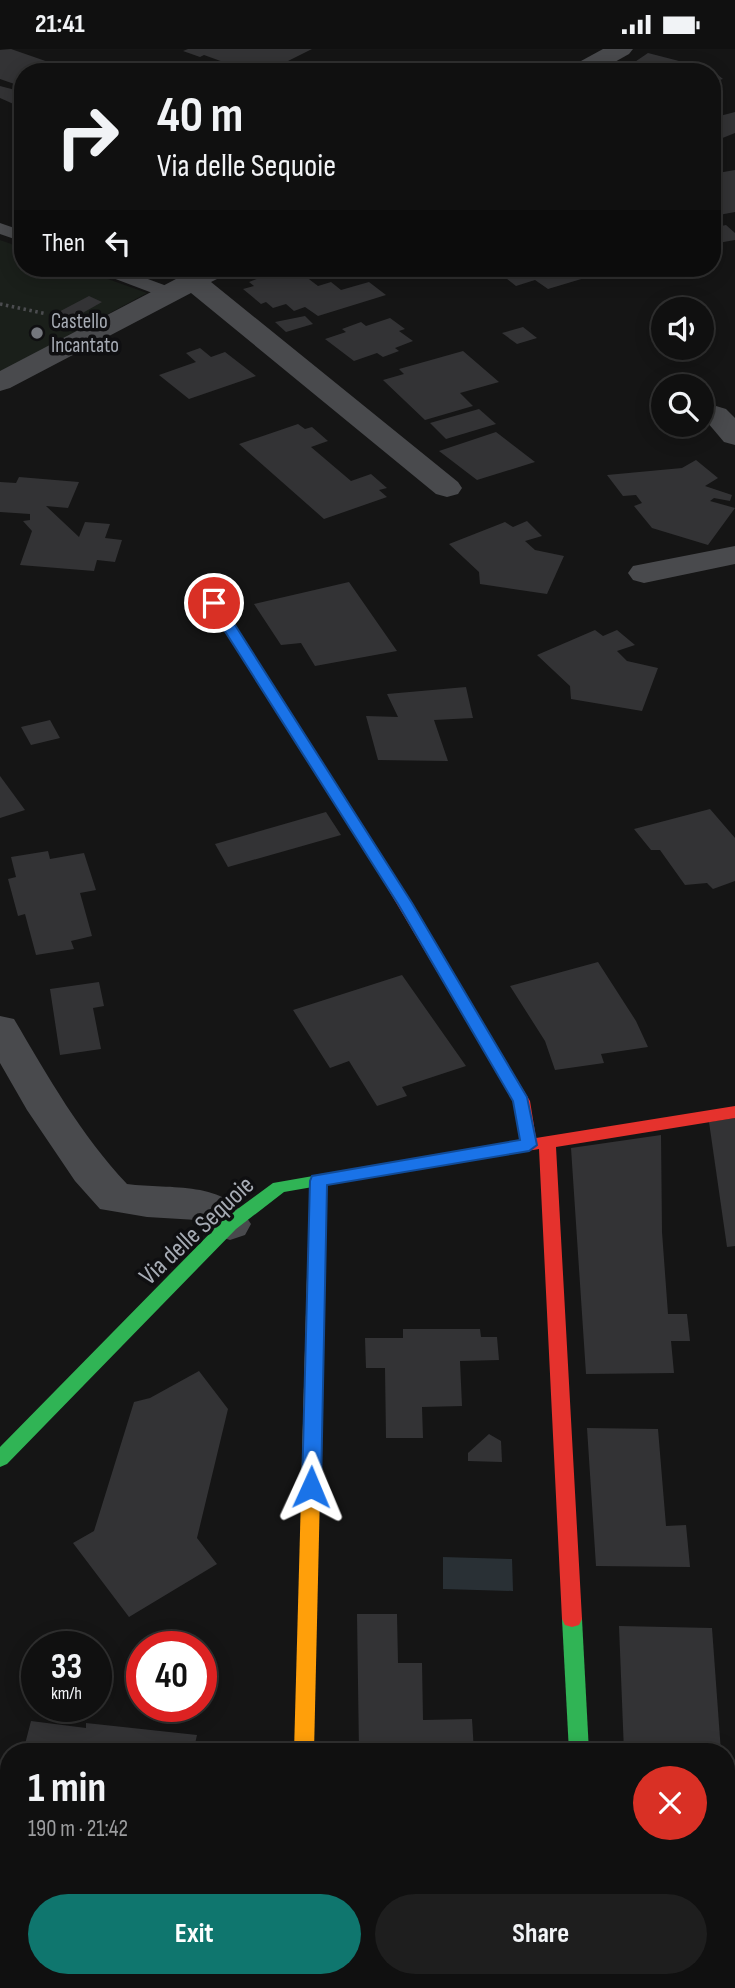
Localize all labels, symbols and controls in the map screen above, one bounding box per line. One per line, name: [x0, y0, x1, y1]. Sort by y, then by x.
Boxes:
text: 21:41: [35, 9, 85, 40]
text: 40 m: [157, 87, 243, 146]
icon: right: [42, 91, 133, 182]
text: Via delle Sequoie: [157, 147, 336, 186]
icon: left: [99, 224, 137, 262]
text: Then: [42, 228, 85, 259]
map controls: [651, 297, 714, 437]
button: sound: [651, 297, 714, 360]
place label: Castello Incantato: [51, 309, 119, 358]
marker: Castello Incantato: [29, 325, 45, 341]
button: search: [651, 374, 714, 437]
pin: [184, 573, 244, 633]
icon: arrive: [195, 584, 233, 622]
street label: Via delle Sequoie: [133, 1170, 261, 1292]
position arrow: [274, 1450, 348, 1524]
speed limit sign: 40: [126, 1631, 217, 1722]
text: 33: [51, 1646, 82, 1689]
text: km/h: [51, 1683, 82, 1704]
text: 1 min: [28, 1763, 106, 1814]
button: close: [633, 1766, 707, 1840]
text: 190 m · 21:42: [28, 1815, 128, 1843]
button: Exit: [28, 1894, 361, 1974]
button: Share: [375, 1894, 707, 1974]

